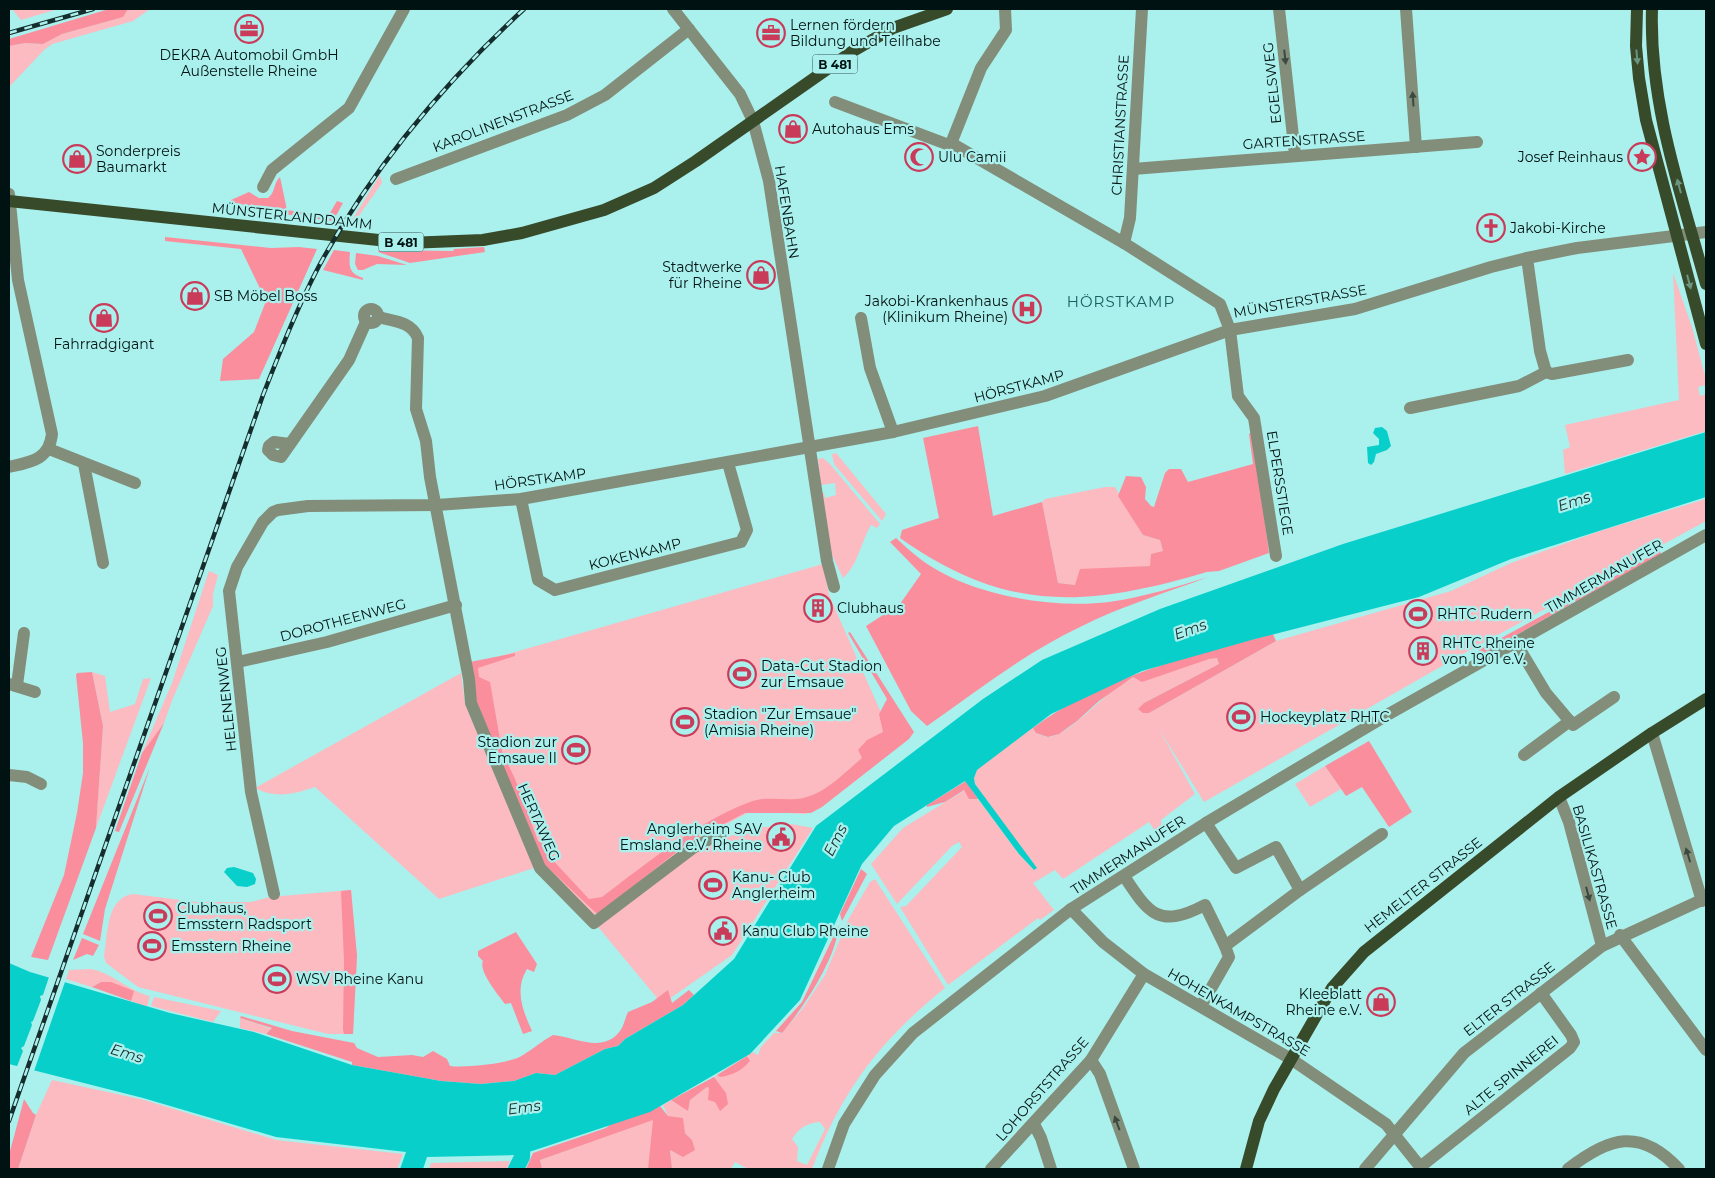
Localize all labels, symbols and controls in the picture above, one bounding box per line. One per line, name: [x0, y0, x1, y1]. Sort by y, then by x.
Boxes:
office icon: DEKRA Automobil GmbH Außenstelle Rheine: [234, 14, 264, 44]
place label: Lernen fördern Bildung und Teilhabe: [790, 16, 941, 50]
office icon: Lernen fördern Bildung und Teilhabe: [756, 18, 786, 48]
street label: EGELSWEG: [1259, 41, 1285, 125]
place label: DEKRA Automobil GmbH Außenstelle Rheine: [159, 46, 339, 80]
one-way arrow: [1281, 49, 1289, 65]
one-way arrow: [1633, 50, 1641, 66]
road number: B 481: [812, 54, 858, 74]
street label: CHRISTIANSTRASSE: [1107, 54, 1133, 196]
street label: KAROLINENSTRASSE: [430, 86, 576, 156]
one-way arrow: [1408, 90, 1416, 106]
shop icon: Autohaus Ems: [778, 114, 808, 144]
place label: Autohaus Ems: [812, 120, 914, 138]
street label: GARTENSTRASSE: [1242, 127, 1366, 153]
place label: Sonderpreis Baumarkt: [96, 142, 180, 176]
mosque icon: Ulu Camii: [904, 142, 934, 172]
place icon: Josef Reinhaus: [1627, 142, 1657, 172]
shop icon: Sonderpreis Baumarkt: [62, 144, 92, 174]
place label: Ulu Camii: [938, 148, 1006, 166]
place label: Josef Reinhaus: [1517, 148, 1623, 166]
street label: HAFENBAHN: [771, 164, 803, 260]
one-way arrow: [1675, 178, 1683, 193]
street label: MÜNSTERLANDDAMM: [211, 199, 373, 233]
church icon: Jakobi-Kirche: [1476, 213, 1506, 243]
place label: Jakobi-Kirche: [1509, 219, 1606, 237]
road number: B 481: [378, 232, 424, 252]
place label: Stadtwerke für Rheine: [662, 258, 742, 292]
shop icon: Stadtwerke für Rheine: [746, 260, 776, 290]
one-way arrow: [1686, 275, 1694, 290]
street label: MÜNSTERSTRASSE: [1232, 280, 1368, 322]
shop icon: SB Möbel Boss: [180, 281, 210, 311]
place label: SB Möbel Boss: [214, 287, 318, 305]
place label: Jakobi-Krankenhaus (Klinikum Rheine): [864, 292, 1008, 326]
district label: HÖRSTKAMP: [1067, 292, 1175, 311]
hospital icon: Jakobi-Krankenhaus (Klinikum Rheine): [1012, 294, 1042, 324]
shop icon: Fahrradgigant: [89, 303, 119, 333]
place label: Fahrradgigant: [54, 335, 155, 353]
street label: HÖRSTKAMP: [972, 365, 1066, 407]
street label: ELPERSSTIEGE: [1263, 429, 1297, 537]
street label: HÖRSTKAMP: [493, 464, 587, 494]
water label: Ems: [1555, 487, 1593, 515]
street label: KOKENKAMP: [587, 534, 683, 574]
street label: TIMMERMANUFER: [1542, 535, 1666, 617]
building icon: Clubhaus: [803, 593, 833, 623]
street label: DOROTHEENWEG: [278, 594, 408, 646]
place label: Clubhaus: [837, 599, 904, 617]
sports icon: RHTC Rudern: [1403, 599, 1433, 629]
place label: RHTC Rudern: [1437, 605, 1532, 623]
water label: Ems: [1171, 614, 1210, 644]
place label: RHTC Rheine von 1901 e.V.: [1442, 634, 1535, 668]
building icon: RHTC Rheine von 1901 e.V.: [1408, 636, 1438, 666]
street label: HELENENWEG: [212, 645, 240, 753]
place label: Data-Cut Stadion zur Emsaue: [761, 657, 882, 691]
sports icon: Data-Cut Stadion zur Emsaue: [727, 659, 757, 689]
sports icon: Hockeyplatz RHTC: [1226, 702, 1256, 732]
place label: Stadion "Zur Emsaue" (Amisia Rheine): [704, 705, 856, 739]
sports icon: Stadion "Zur Emsaue" (Amisia Rheine): [670, 707, 700, 737]
place label: Hockeyplatz RHTC: [1260, 708, 1389, 726]
place label: Stadion zur Emsaue II: [477, 733, 557, 767]
sports icon: Stadion zur Emsaue II: [561, 735, 591, 765]
street label: HERTAWEG: [514, 780, 564, 864]
street label: BASILIKASTRASSE: [1569, 803, 1621, 931]
street label: TIMMERMANUFER: [1067, 811, 1189, 899]
place label: Anglerheim SAV Emsland e.V. Rheine: [620, 820, 762, 854]
water label: Ems: [819, 820, 851, 859]
public building icon: Anglerheim SAV Emsland e.V. Rheine: [766, 822, 796, 852]
street label: HEMELTER STRASSE: [1360, 833, 1486, 937]
one-way arrow: [1683, 847, 1691, 862]
place label: Kanu- Club Anglerheim: [732, 868, 815, 902]
sports icon: Kanu- Club Anglerheim: [698, 870, 728, 900]
one-way arrow: [1584, 886, 1592, 901]
place label: Clubhaus, Emsstern Radsport: [177, 899, 312, 933]
sports icon: Clubhaus, Emsstern Radsport: [143, 901, 173, 931]
public building icon: Kanu Club Rheine: [708, 916, 738, 946]
place label: Kanu Club Rheine: [742, 922, 869, 940]
sports icon: Emsstern Rheine: [137, 931, 167, 961]
place label: Emsstern Rheine: [171, 937, 291, 955]
street label: ELTER STRASSE: [1460, 958, 1558, 1040]
sports icon: WSV Rheine Kanu: [262, 964, 292, 994]
street label: HOHENKAMPSTRASSE: [1165, 964, 1313, 1060]
place label: WSV Rheine Kanu: [296, 970, 424, 988]
place label: Kleeblatt Rheine e.V.: [1285, 985, 1362, 1019]
shop icon: Kleeblatt Rheine e.V.: [1366, 987, 1396, 1017]
street label: ALTE SPINNEREI: [1460, 1031, 1562, 1119]
street label: LOHORSTSTRASSE: [992, 1033, 1092, 1145]
water label: Ems: [108, 1039, 146, 1067]
water label: Ems: [506, 1095, 542, 1118]
one-way arrow: [1113, 1116, 1120, 1131]

